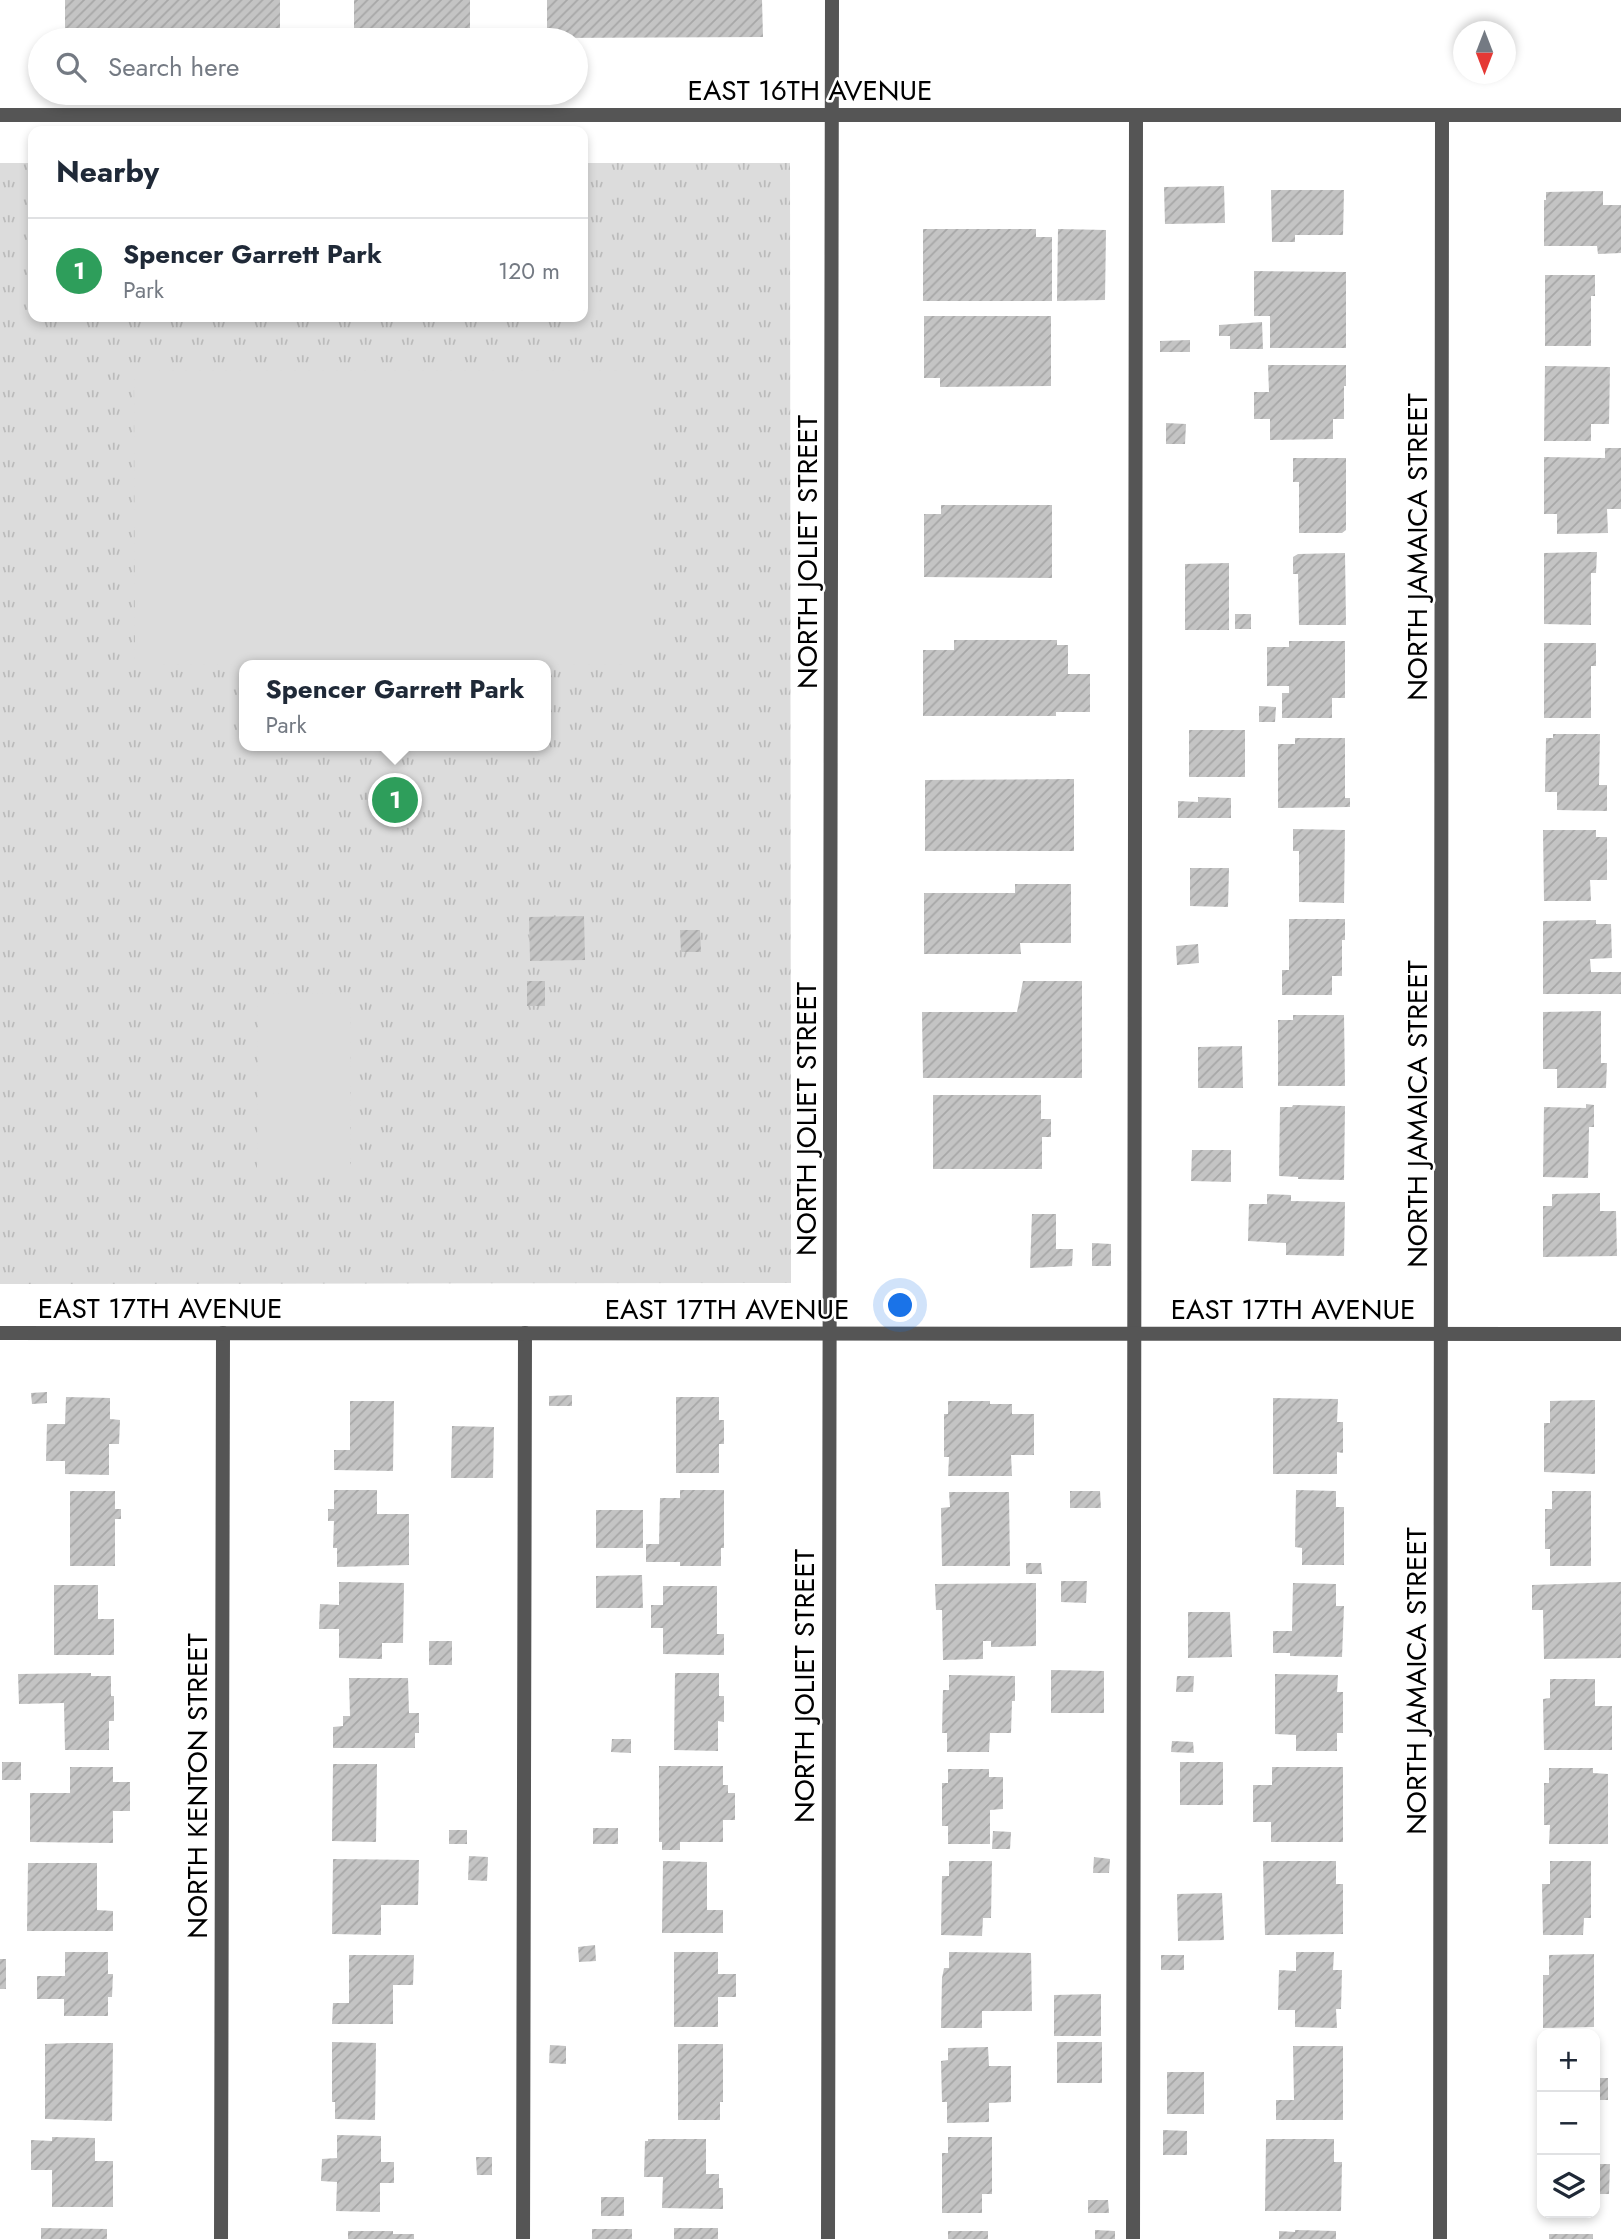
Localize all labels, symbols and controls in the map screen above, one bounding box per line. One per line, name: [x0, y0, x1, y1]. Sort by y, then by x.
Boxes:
north arrow: [1453, 21, 1516, 84]
search box: [28, 28, 588, 105]
icon: search: [52, 48, 90, 86]
text: Search here: [108, 48, 240, 86]
street label: EAST 16TH AVENUE: [687, 70, 933, 111]
text: Nearby: [56, 150, 159, 193]
text: Spencer Garrett Park: [123, 235, 382, 273]
text: 1: [73, 254, 85, 288]
text: 120 m: [498, 254, 560, 288]
text: Park: [123, 273, 164, 307]
street label: NORTH JAMAICA STREET: [1397, 393, 1438, 701]
street label: NORTH JOLIET STREET: [787, 415, 828, 689]
popup: [239, 660, 551, 751]
text: Spencer Garrett Park: [266, 670, 524, 708]
text: Park: [266, 708, 307, 742]
pin: 1: [372, 774, 418, 826]
street label: NORTH JAMAICA STREET: [1397, 960, 1438, 1268]
street label: NORTH JOLIET STREET: [786, 982, 827, 1256]
street label: EAST 17TH AVENUE: [38, 1288, 282, 1329]
your location: [883, 1288, 917, 1322]
street label: EAST 17TH AVENUE: [605, 1289, 849, 1330]
street label: EAST 17TH AVENUE: [1171, 1289, 1415, 1330]
street label: NORTH JAMAICA STREET: [1396, 1527, 1437, 1835]
street label: NORTH JOLIET STREET: [784, 1549, 825, 1823]
street label: NORTH KENTON STREET: [177, 1633, 218, 1939]
map controls: [1537, 2029, 1600, 2218]
button: +: [1537, 2029, 1600, 2092]
button: −: [1537, 2092, 1600, 2155]
button: layers: [1537, 2155, 1600, 2218]

